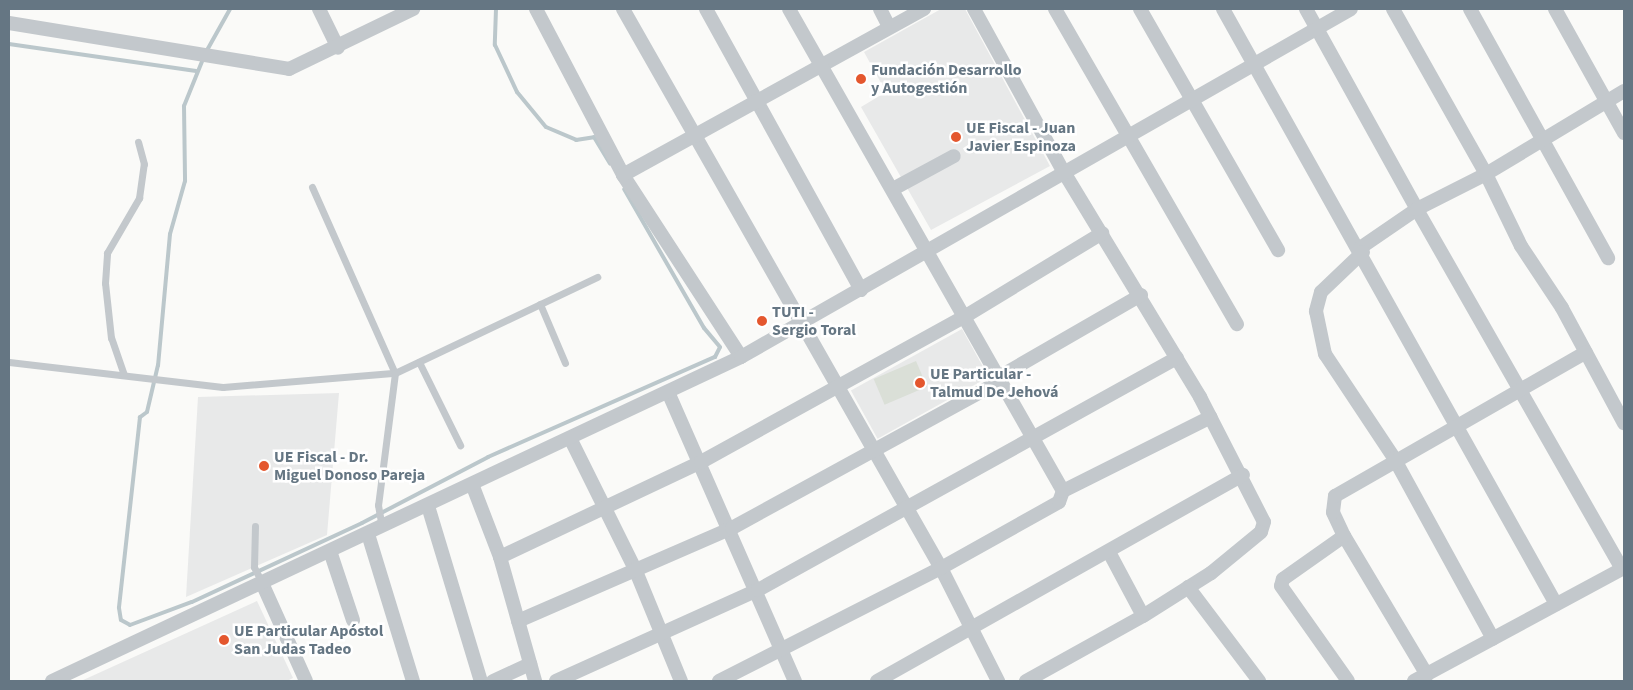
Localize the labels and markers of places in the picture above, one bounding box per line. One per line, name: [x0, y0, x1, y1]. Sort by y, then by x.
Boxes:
place label: Fundación Desarrollo y Autogestión: [871, 60, 1022, 98]
marker: Fundación Desarrollo y Autogestión: [855, 73, 867, 85]
place label: UE Fiscal - Juan Javier Espinoza: [966, 118, 1076, 156]
marker: UE Fiscal - Juan Javier Espinoza: [950, 131, 962, 143]
place label: TUTI - Sergio Toral: [772, 302, 856, 340]
marker: TUTI - Sergio Toral: [756, 315, 768, 327]
place label: UE Particular - Talmud De Jehová: [930, 364, 1058, 402]
marker: UE Particular - Talmud De Jehová: [914, 377, 926, 389]
place label: UE Fiscal - Dr. Miguel Donoso Pareja: [274, 447, 425, 485]
marker: UE Fiscal - Dr. Miguel Donoso Pareja: [258, 460, 270, 472]
place label: UE Particular Apóstol San Judas Tadeo: [234, 621, 383, 659]
marker: UE Particular Apóstol San Judas Tadeo: [218, 634, 230, 646]

